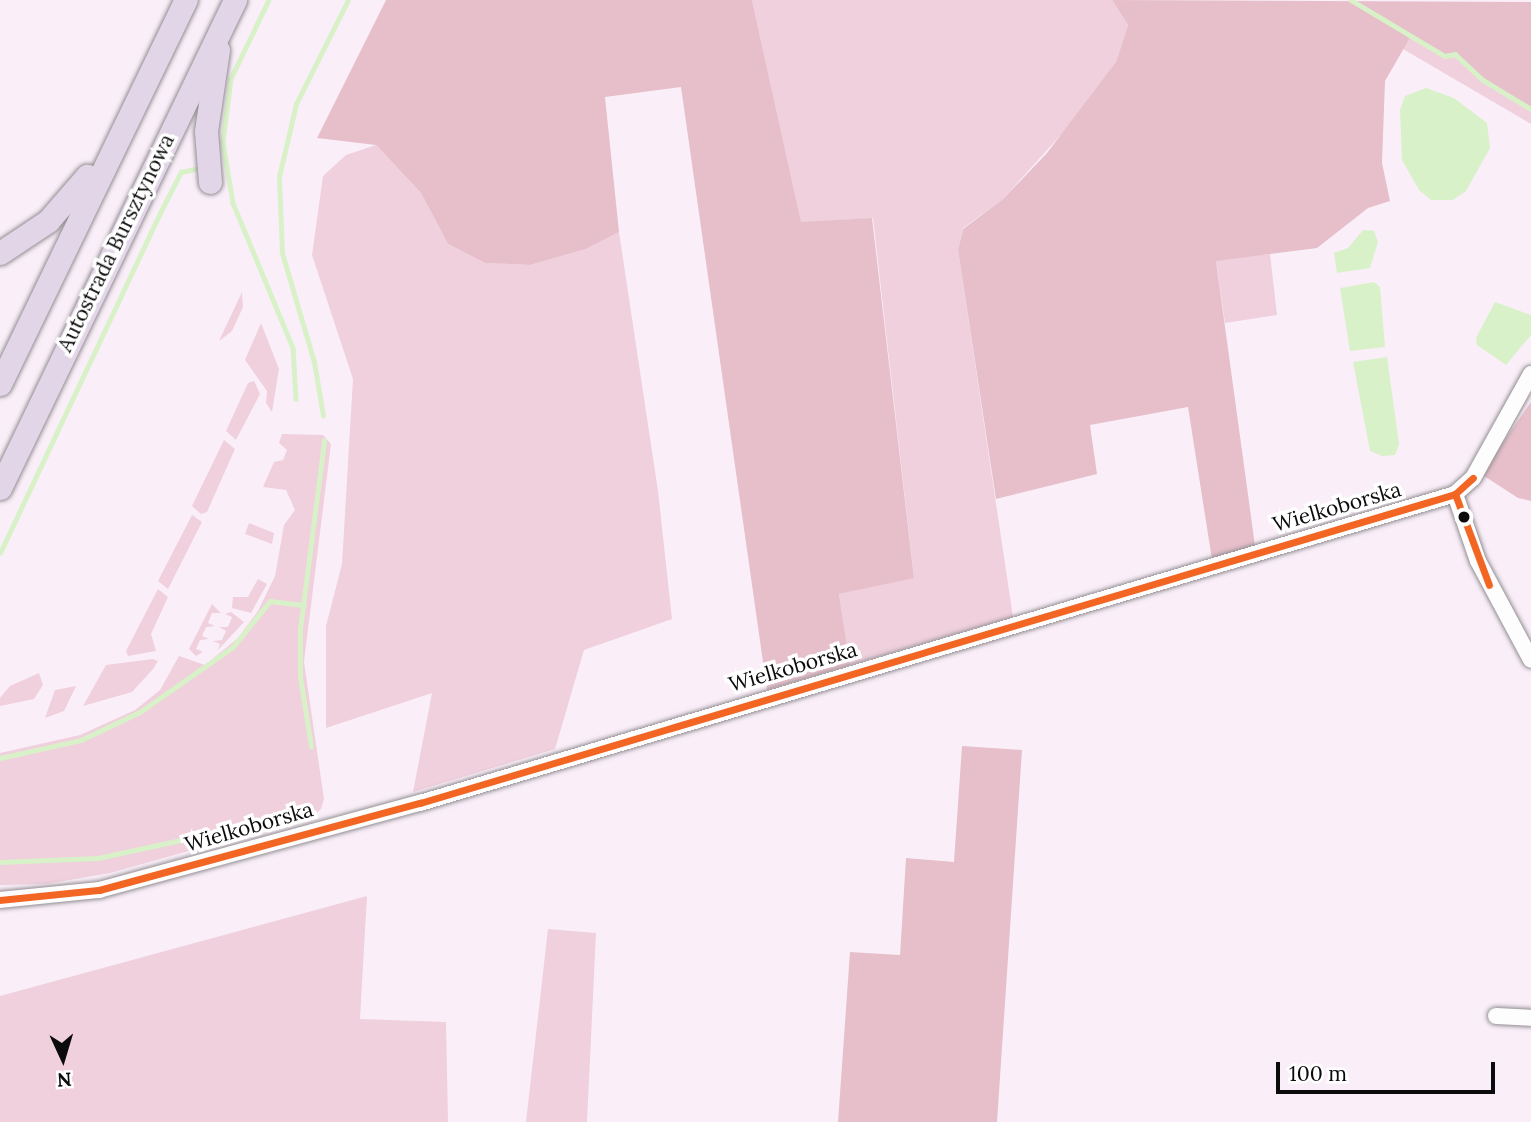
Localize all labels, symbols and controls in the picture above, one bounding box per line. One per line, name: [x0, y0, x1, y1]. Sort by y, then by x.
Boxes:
street label: Autostrada Bursztynowa: [52, 130, 180, 356]
street label: Wielkoborska: [1270, 477, 1404, 537]
unlabelled marker: [1457, 510, 1471, 524]
street label: Wielkoborska: [726, 637, 860, 697]
street label: Wielkoborska: [182, 797, 316, 857]
north arrow: [28, 1024, 98, 1094]
scale bar: [1279, 1048, 1498, 1092]
text: 100 m: [1289, 1060, 1347, 1087]
text: N: [56, 1067, 73, 1092]

